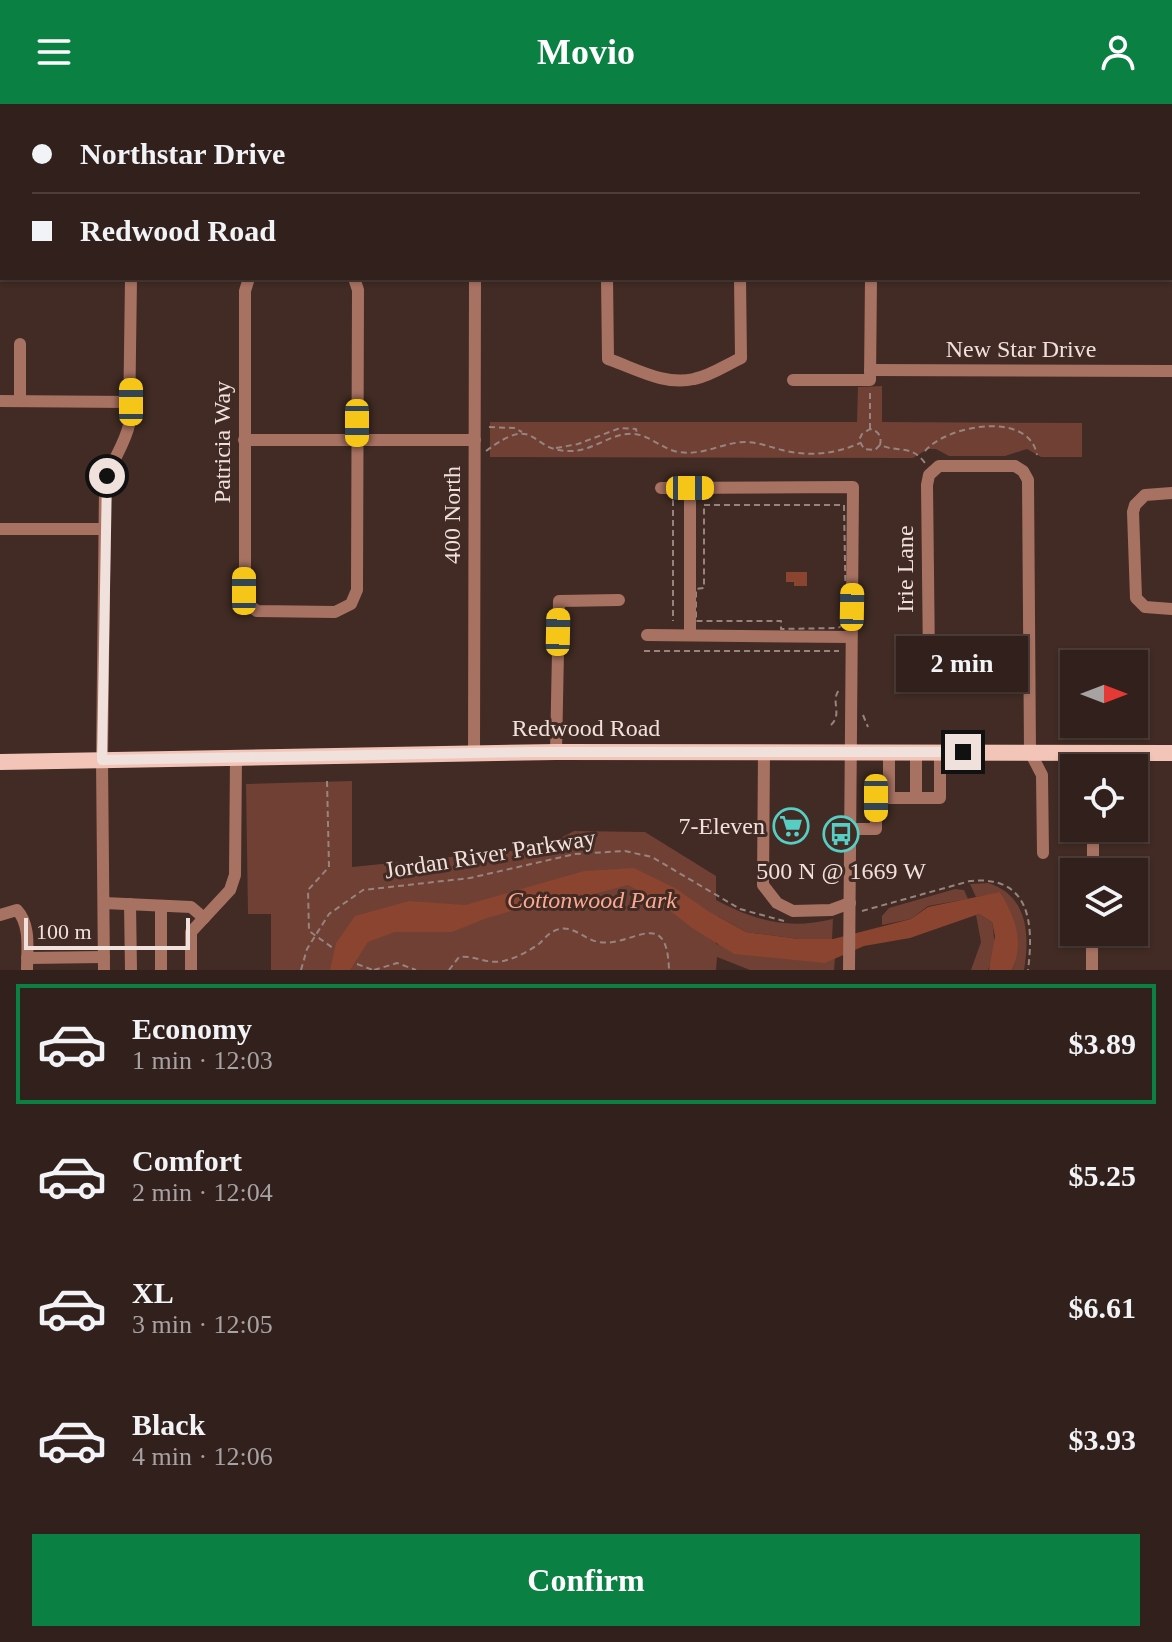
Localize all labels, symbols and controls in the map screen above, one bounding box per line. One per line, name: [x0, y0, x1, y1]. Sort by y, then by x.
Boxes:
icon: menu: [32, 30, 76, 74]
icon: person: [1096, 30, 1140, 74]
text: Movio: [537, 32, 635, 72]
text: Northstar Drive: [80, 137, 285, 170]
text: Redwood Road: [80, 214, 276, 247]
street label: New Star Drive: [946, 336, 1096, 362]
car: [119, 378, 143, 426]
street label: Patricia Way: [209, 381, 235, 503]
car: [345, 399, 369, 447]
route start: [89, 458, 125, 494]
street label: 400 North: [439, 466, 465, 564]
car: [666, 476, 714, 500]
street label: Irie Lane: [892, 525, 918, 613]
car: [232, 567, 256, 615]
car: [840, 583, 864, 631]
car: [546, 608, 570, 656]
callout: 2 min: [897, 636, 1029, 692]
text: 2 min: [931, 649, 993, 678]
north arrow: [1060, 650, 1148, 738]
map controls: [1060, 650, 1148, 946]
street label: Redwood Road: [512, 715, 660, 741]
route end: [945, 734, 981, 770]
button: locate: [1060, 754, 1148, 842]
car: [864, 774, 888, 822]
supermarket icon: 7-Eleven: [772, 807, 810, 845]
place label: 7-Eleven: [678, 813, 765, 839]
bus stop icon: 500 N @ 1669 W: [822, 815, 860, 853]
street label: Jordan River Parkway: [383, 824, 597, 884]
place label: 500 N @ 1669 W: [756, 858, 926, 884]
button: layers: [1060, 858, 1148, 946]
park label: Cottonwood Park: [507, 887, 677, 913]
scale bar: [24, 914, 190, 950]
text: 100 m: [36, 919, 92, 944]
icon: car: [36, 1008, 108, 1080]
text: Economy: [132, 1012, 252, 1045]
text: $3.89: [1069, 1027, 1136, 1060]
text: 1 min · 12:03: [132, 1046, 273, 1075]
icon: car: [36, 1140, 108, 1212]
text: Comfort: [132, 1144, 242, 1177]
text: $5.25: [1069, 1159, 1136, 1192]
text: 2 min · 12:04: [132, 1178, 273, 1207]
icon: car: [36, 1272, 108, 1344]
text: XL: [132, 1276, 174, 1309]
text: $6.61: [1069, 1291, 1136, 1324]
text: 3 min · 12:05: [132, 1310, 273, 1339]
icon: car: [36, 1404, 108, 1476]
text: Black: [132, 1408, 205, 1441]
text: $3.93: [1069, 1423, 1136, 1456]
text: 4 min · 12:06: [132, 1442, 273, 1471]
button: Confirm: [32, 1534, 1140, 1626]

